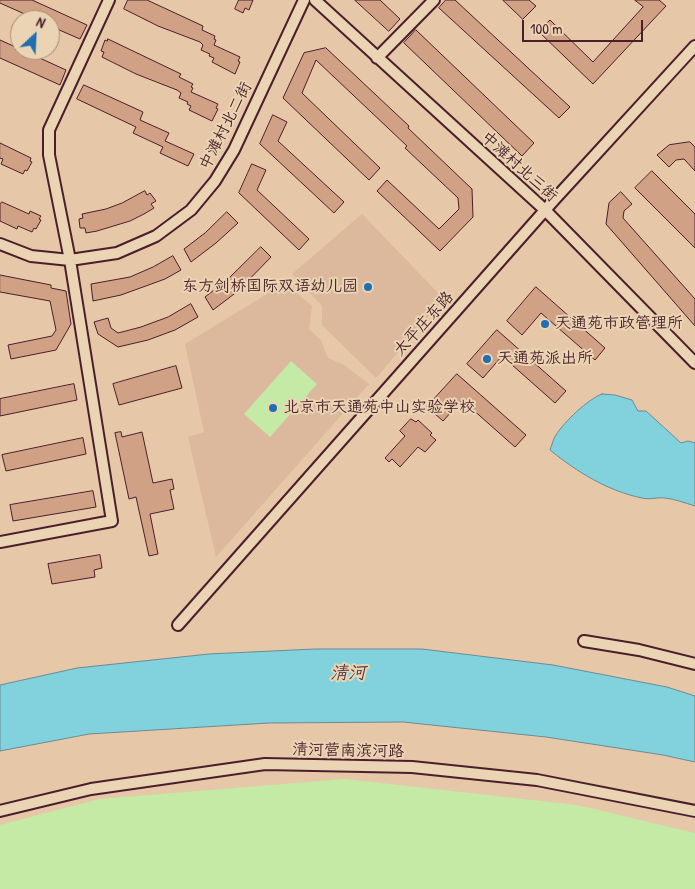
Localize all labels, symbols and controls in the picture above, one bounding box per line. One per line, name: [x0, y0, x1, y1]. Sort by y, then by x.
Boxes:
north arrow: [10, 10, 60, 60]
scale bar: [525, 10, 646, 42]
text: N: [34, 12, 49, 32]
text: 100 m: [530, 18, 563, 39]
street label: 中滩村北二街: [196, 79, 256, 173]
street label: 中滩村北三街: [477, 128, 561, 206]
place label: 东方剑桥国际双语幼儿园: [182, 277, 358, 297]
marker: 东方剑桥国际双语幼儿园: [362, 281, 374, 293]
street label: 太平庄东路: [390, 288, 458, 360]
place label: 天通苑市政管理所: [555, 314, 683, 334]
marker: 天通苑市政管理所: [539, 318, 551, 330]
place label: 天通苑派出所: [497, 349, 593, 369]
marker: 天通苑派出所: [481, 353, 493, 365]
place label: 北京市天通苑中山实验学校: [283, 398, 475, 418]
marker: 北京市天通苑中山实验学校: [267, 402, 279, 414]
water label: 清河: [330, 663, 366, 685]
street label: 清河营南滨河路: [292, 740, 404, 762]

